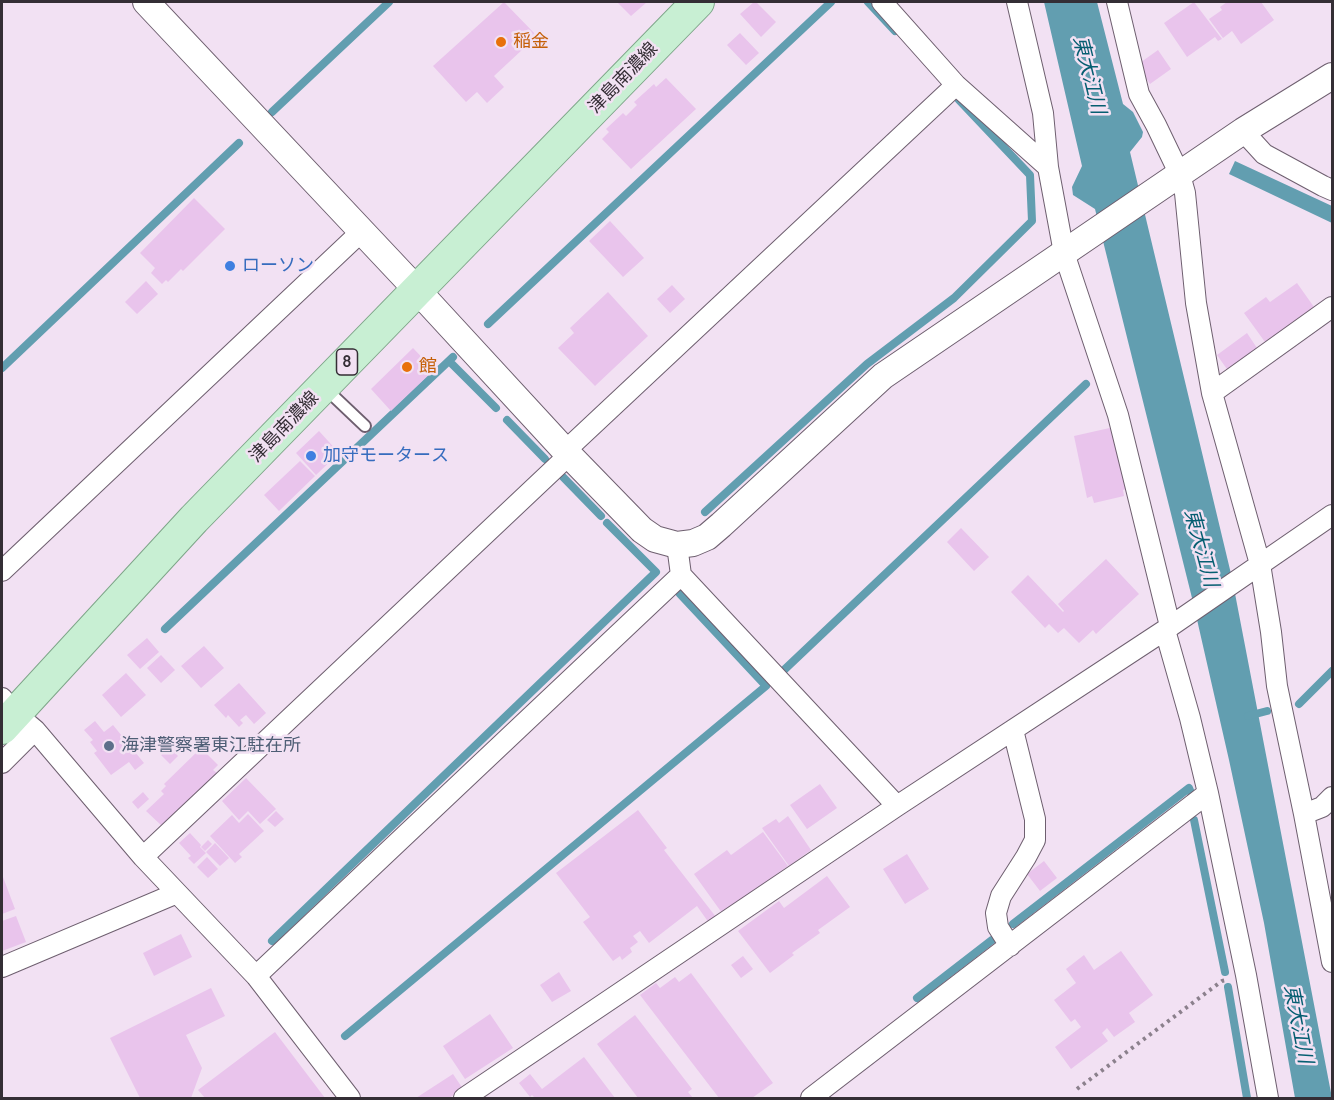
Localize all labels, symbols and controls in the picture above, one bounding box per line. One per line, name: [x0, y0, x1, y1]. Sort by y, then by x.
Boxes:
place label: 稲金: [513, 31, 549, 53]
water label: 東大江川: [1068, 33, 1110, 117]
marker: 稲金: [494, 35, 508, 49]
street label: 津島南濃線: [584, 38, 662, 118]
place label: ローソン: [242, 255, 314, 277]
marker: ローソン: [223, 259, 237, 273]
road number: 8: [336, 349, 358, 375]
place label: 館: [419, 356, 437, 378]
marker: 館: [400, 360, 414, 374]
street label: 津島南濃線: [245, 387, 323, 467]
place label: 加守モータース: [323, 445, 449, 467]
marker: 加守モータース: [304, 449, 318, 463]
water label: 東大江川: [1179, 506, 1223, 590]
place label: 海津警察署東江駐在所: [121, 735, 301, 757]
marker: 海津警察署東江駐在所: [102, 739, 116, 753]
water label: 東大江川: [1279, 982, 1317, 1066]

